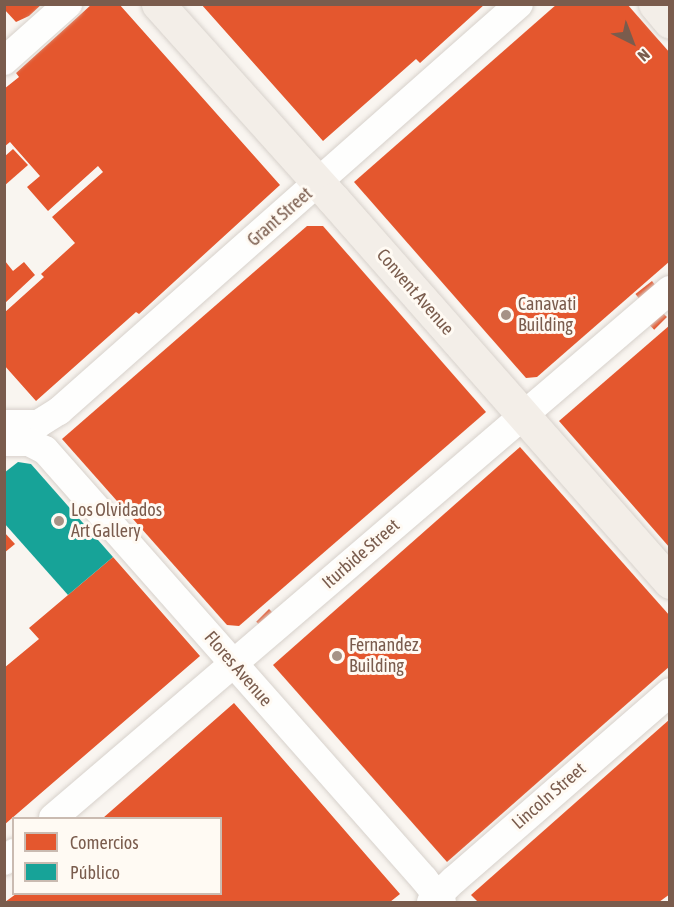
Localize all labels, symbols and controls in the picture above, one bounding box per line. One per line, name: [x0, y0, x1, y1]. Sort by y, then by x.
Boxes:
north arrow: [602, 12, 662, 72]
text: N: [635, 46, 654, 65]
street label: Grant Street: [243, 183, 317, 251]
street label: Convent Avenue: [372, 245, 458, 339]
place label: Canavati Building: [518, 294, 576, 336]
marker: Canavati Building: [499, 308, 513, 322]
place label: Los Olvidados Art Gallery: [71, 500, 162, 542]
marker: Los Olvidados Art Gallery: [52, 514, 66, 528]
street label: Iturbide Street: [318, 515, 404, 593]
street label: Flores Avenue: [200, 627, 276, 711]
place label: Fernandez Building: [349, 635, 418, 678]
marker: Fernandez Building: [330, 649, 344, 663]
street label: Lincoln Street: [508, 758, 590, 834]
legend: [12, 817, 222, 895]
text: Comercios: [70, 832, 139, 853]
text: Público: [70, 862, 120, 883]

